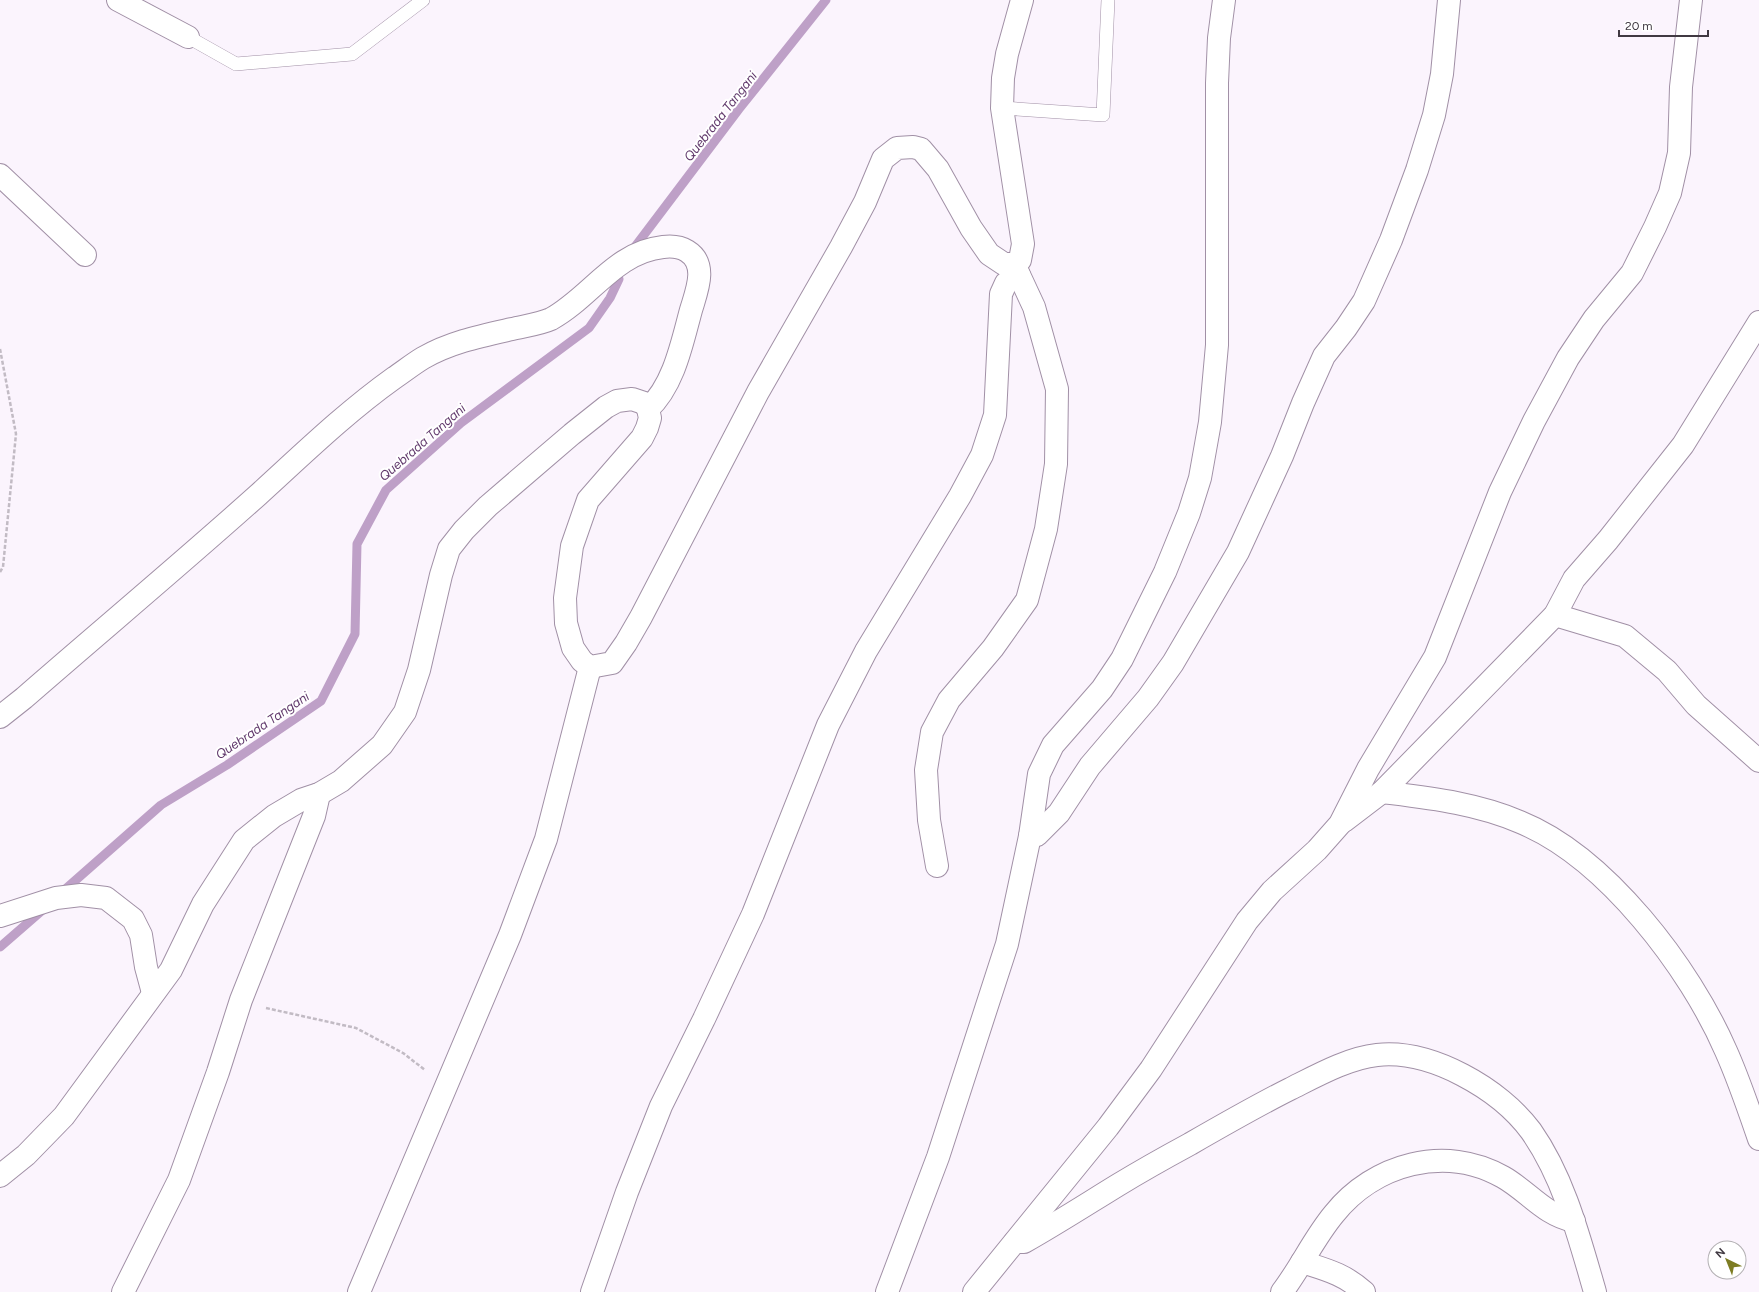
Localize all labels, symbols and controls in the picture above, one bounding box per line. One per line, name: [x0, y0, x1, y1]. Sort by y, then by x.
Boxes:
scale bar: [1619, 12, 1708, 38]
text: 20 m: [1625, 19, 1653, 33]
water label: Quebrada Tangani: [681, 68, 761, 164]
water label: Quebrada Tangani: [376, 400, 469, 484]
water label: Quebrada Tangani: [213, 688, 313, 762]
north arrow: [1707, 1240, 1747, 1280]
text: N: [1713, 1245, 1728, 1261]

